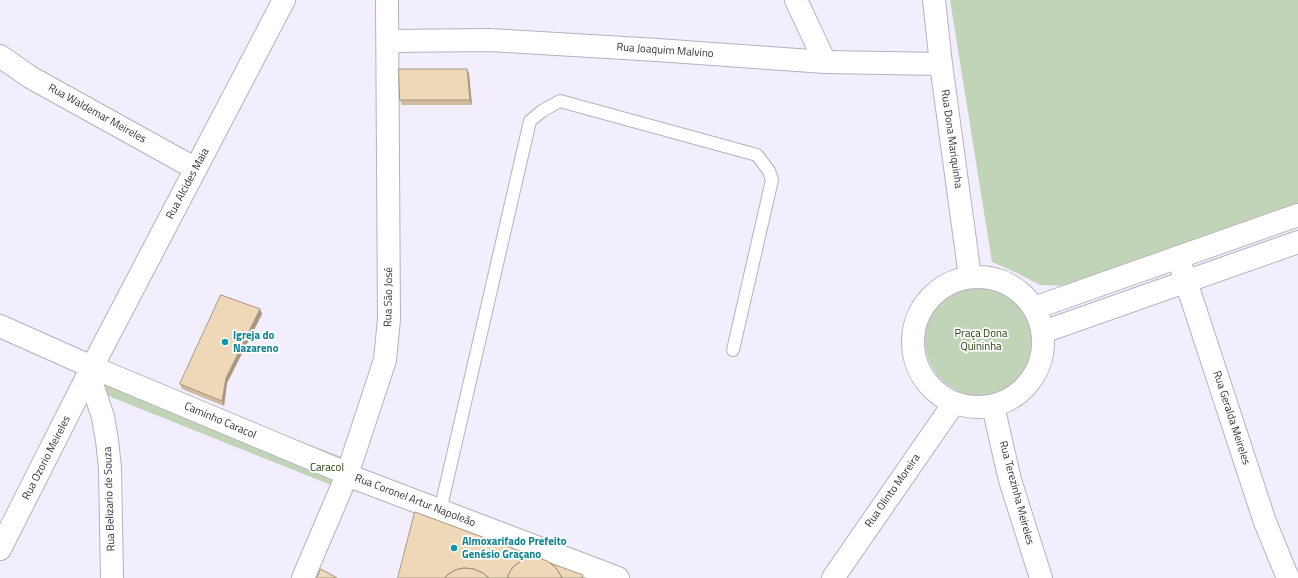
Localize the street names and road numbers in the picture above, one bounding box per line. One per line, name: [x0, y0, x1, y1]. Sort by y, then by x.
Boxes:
street label: Rua Joaquim Malvino: [616, 41, 714, 61]
street label: Rua Waldemar Meireles: [46, 82, 148, 146]
street label: Rua Dona Mariquinha: [938, 89, 964, 189]
street label: Rua Alcides Maia: [164, 146, 212, 222]
street label: Rua São José: [382, 267, 396, 327]
street label: Rua Geralda Meireles: [1210, 369, 1252, 467]
street label: Caminho Caracol: [182, 400, 258, 442]
street label: Rua Ozorio Meireles: [20, 414, 74, 502]
street label: Rua Terezinha Meireles: [996, 440, 1036, 546]
street label: Rua Belizario de Souza: [102, 446, 118, 552]
street label: Rua Olinto Moreira: [863, 452, 923, 530]
street label: Rua Coronel Artur Napoleão: [353, 472, 477, 530]

